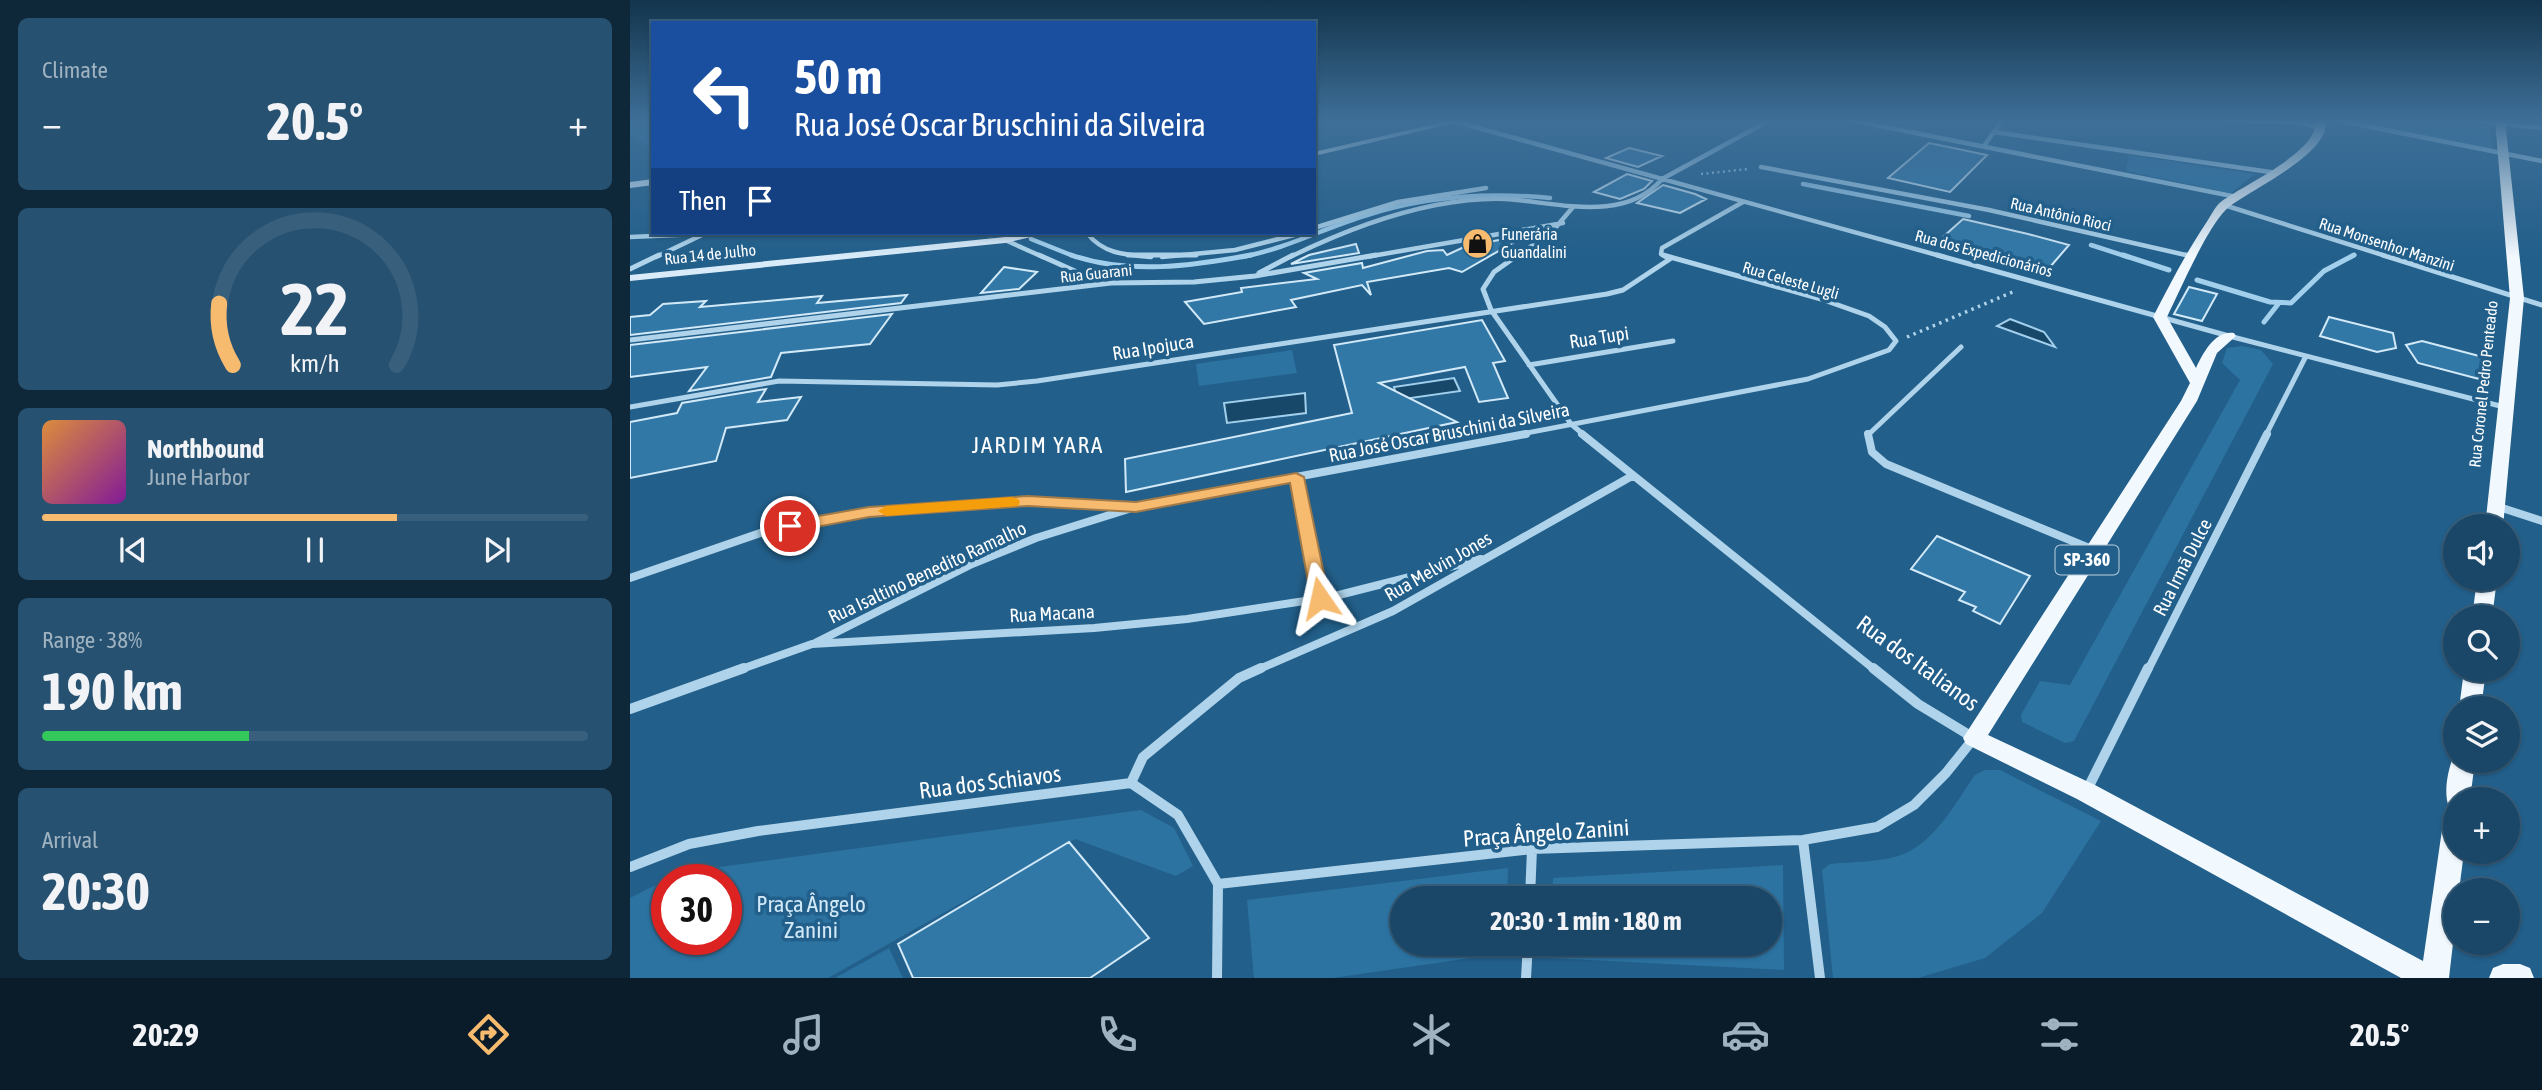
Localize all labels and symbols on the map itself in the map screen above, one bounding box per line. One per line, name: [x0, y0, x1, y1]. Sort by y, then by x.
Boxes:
street label: Rua Antônio Rioci: [2009, 194, 2113, 234]
street label: Rua Monsenhor Manzini: [2317, 214, 2457, 274]
place label: Funerária Guandalini: [1501, 225, 1567, 261]
shop icon: Funerária Guandalini: [1461, 226, 1495, 260]
street label: Rua dos Expedicionários: [1913, 226, 2055, 281]
street label: Rua 14 de Julho: [663, 240, 757, 268]
street label: Rua Celeste Lugli: [1740, 258, 1841, 303]
street label: Rua Guarani: [1059, 260, 1133, 286]
street label: Rua Coronel Pedro Penteado: [2465, 300, 2501, 468]
street label: Rua Tupi: [1568, 321, 1630, 353]
street label: Rua Ipojuca: [1111, 330, 1195, 364]
street label: Rua José Oscar Bruschini da Silveira: [1327, 398, 1571, 466]
district label: JARDIM YARA: [972, 432, 1104, 458]
pin: [760, 496, 820, 556]
street label: Rua Irmã Dulce: [2148, 515, 2216, 619]
street label: Rua Isaltino Benedito Ramalho: [825, 516, 1029, 628]
street label: Rua Melvin Jones: [1381, 526, 1496, 605]
road number: SP-360: [2056, 546, 2118, 574]
position arrow: [1283, 561, 1357, 635]
street label: Rua Macana: [1009, 600, 1095, 626]
street label: Rua dos Italianos: [1852, 610, 1984, 716]
street label: Rua dos Schiavos: [917, 760, 1063, 804]
street label: Praça Ângelo Zanini: [1462, 814, 1630, 852]
speed limit sign: 30: [651, 864, 742, 955]
park label: Praça Ângelo Zanini: [756, 891, 866, 943]

